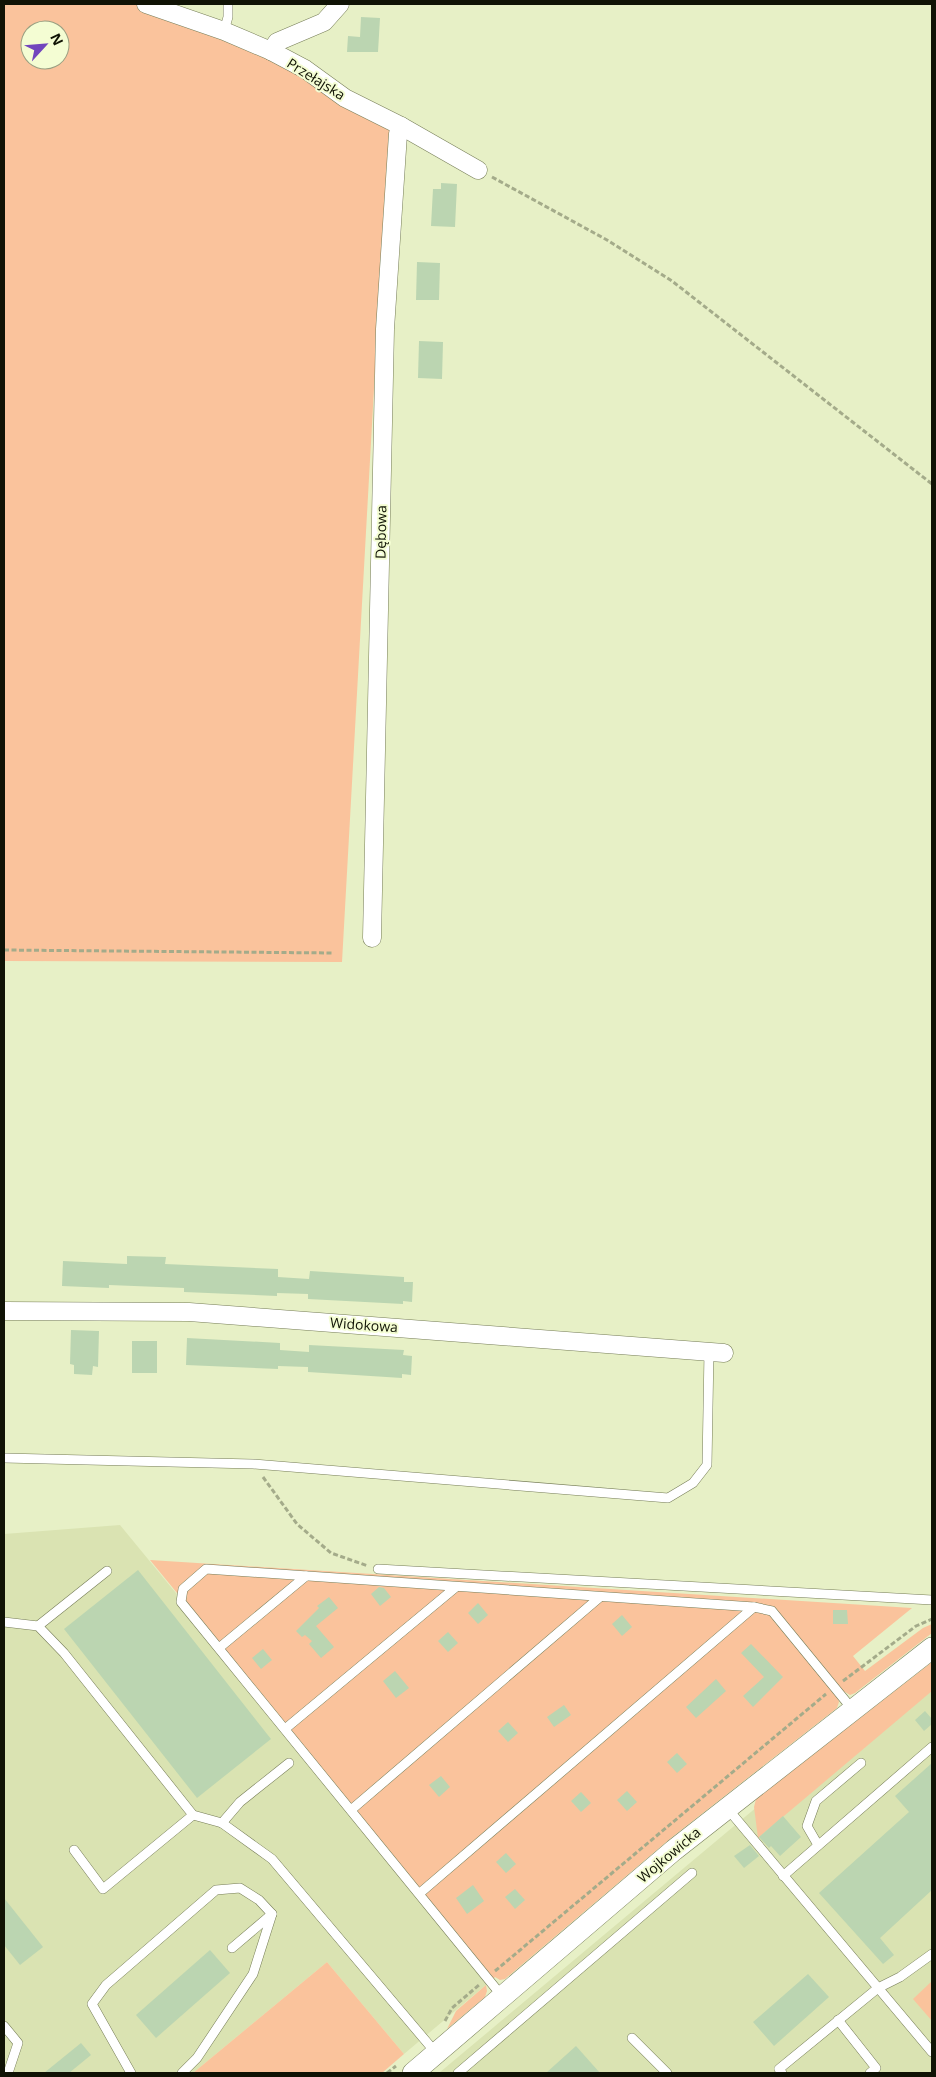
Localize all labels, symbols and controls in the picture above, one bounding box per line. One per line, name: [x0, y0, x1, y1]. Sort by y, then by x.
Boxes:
north arrow: [20, 20, 70, 70]
text: N: [46, 30, 68, 48]
street label: Przełajska: [284, 53, 349, 104]
street label: Dębowa: [371, 505, 390, 559]
street label: Widokowa: [330, 1313, 399, 1336]
street label: Wojkowicka: [633, 1823, 704, 1887]

